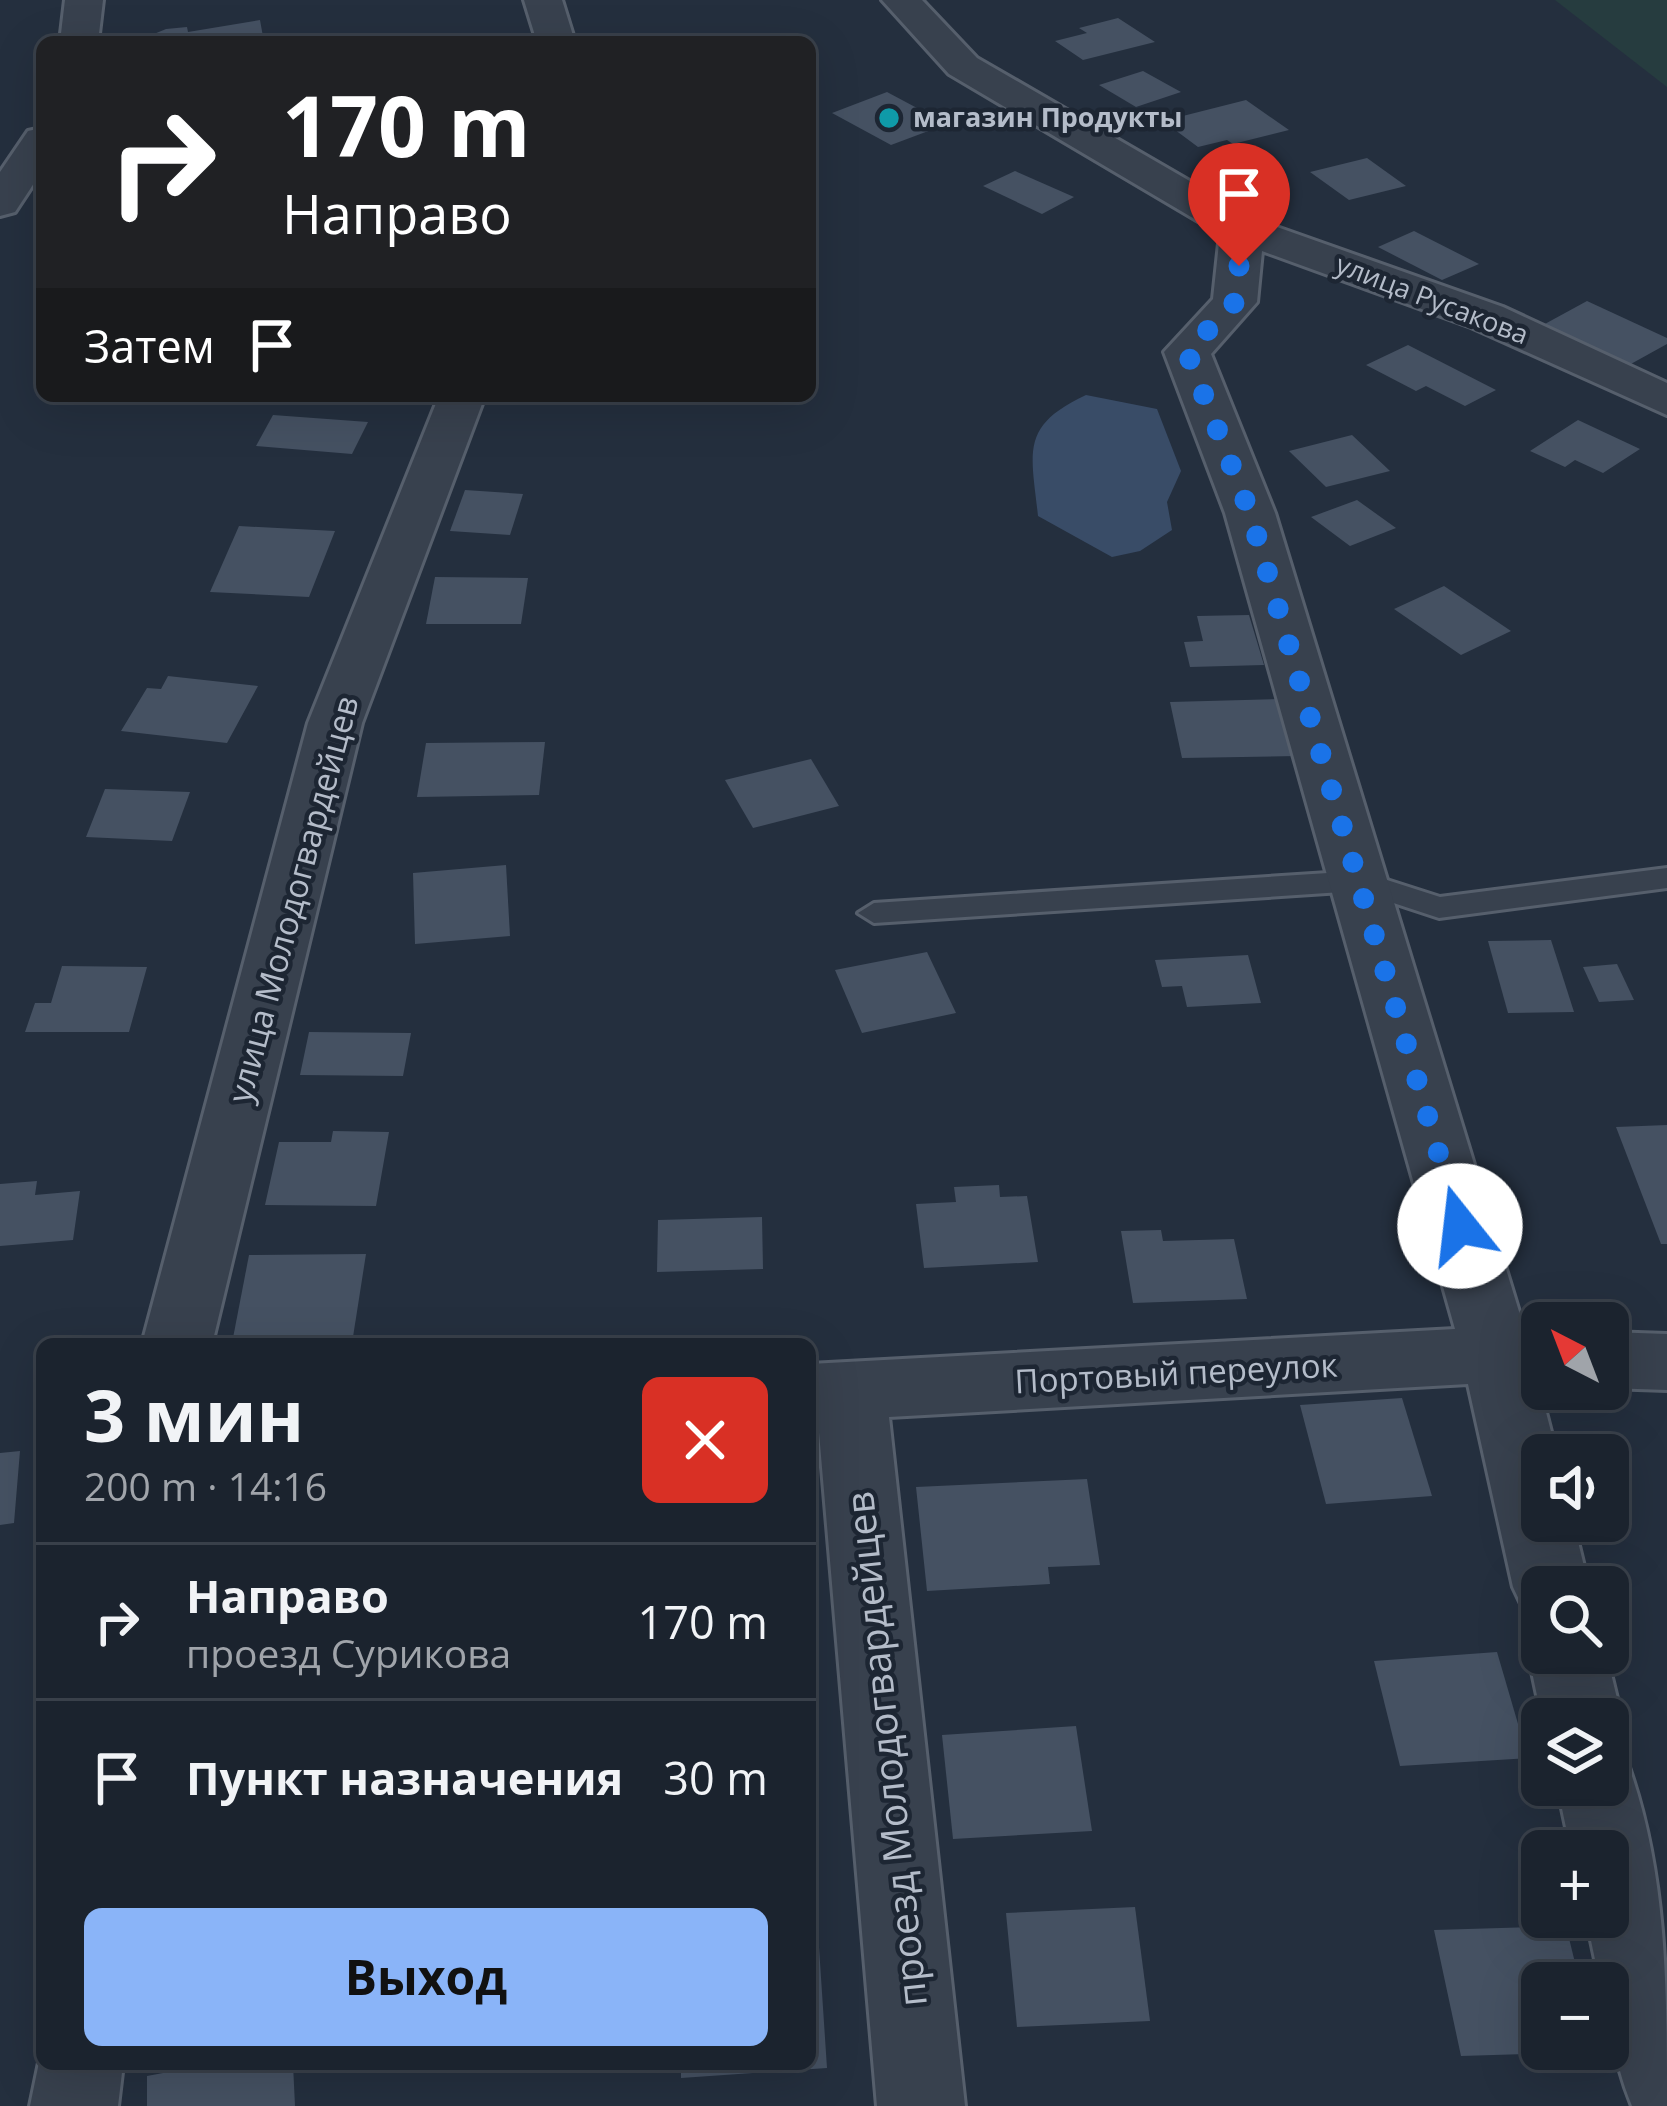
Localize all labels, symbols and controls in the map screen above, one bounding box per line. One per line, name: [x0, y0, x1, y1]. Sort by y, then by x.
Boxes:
text: 170 m: [282, 67, 530, 182]
icon: right: [84, 84, 240, 240]
place label: магазин Продукты: [913, 98, 1182, 135]
marker: магазин Продукты: [876, 105, 902, 131]
pin: [1188, 143, 1290, 266]
icon: arrive: [1206, 161, 1272, 227]
text: Направо: [282, 176, 512, 250]
street label: улица Русакова: [1331, 245, 1534, 352]
icon: arrive: [239, 312, 305, 378]
text: Затем: [84, 315, 215, 376]
street label: улица Молодогвардейцев: [217, 691, 369, 1107]
position arrow: [1397, 1163, 1523, 1289]
north arrow: [1521, 1302, 1629, 1410]
map controls: [1521, 1302, 1629, 2070]
street label: Портовый переулок: [1013, 1342, 1339, 1403]
text: 3 мин: [84, 1365, 304, 1463]
button: close: [642, 1377, 768, 1503]
button: sound: [1521, 1434, 1629, 1542]
text: 200 m · 14:16: [84, 1459, 327, 1512]
street label: проезд Молодогвардейцев: [831, 1489, 938, 2009]
text: Направо: [186, 1565, 389, 1626]
button: search: [1521, 1566, 1629, 1674]
icon: right: [84, 1589, 150, 1655]
text: 170 m: [637, 1591, 768, 1652]
text: проезд Сурикова: [186, 1626, 511, 1679]
button: layers: [1521, 1698, 1629, 1806]
icon: arrive: [84, 1745, 150, 1811]
text: Пункт назначения: [186, 1747, 623, 1808]
text: 30 m: [663, 1747, 768, 1808]
button: +: [1521, 1830, 1629, 1938]
button: Выход: [84, 1908, 768, 2046]
button: −: [1521, 1962, 1629, 2070]

